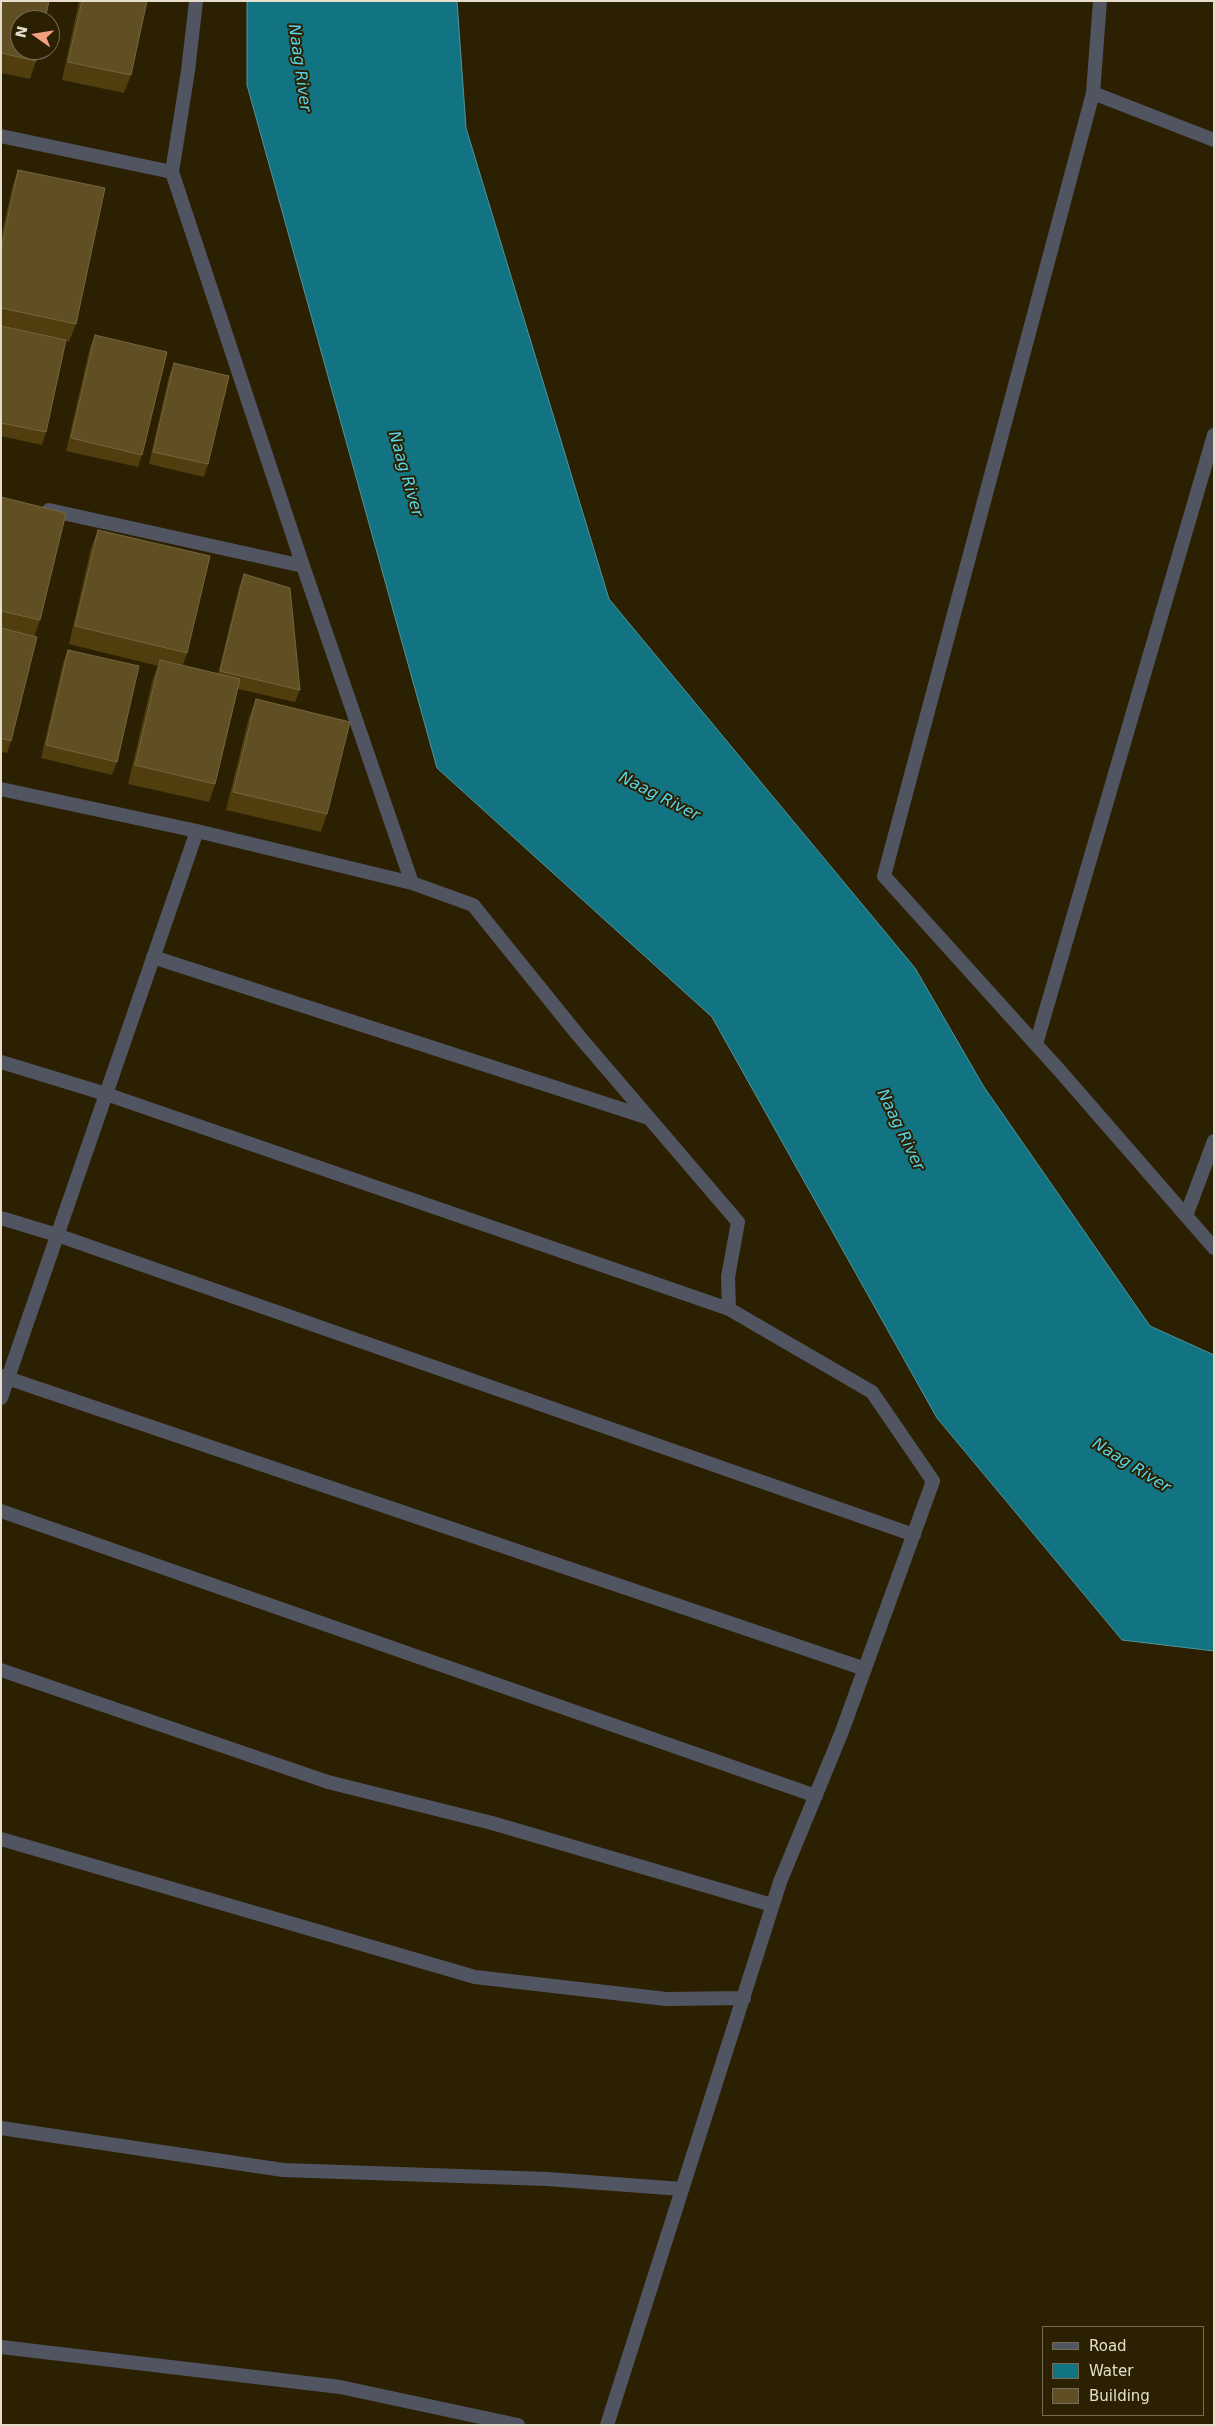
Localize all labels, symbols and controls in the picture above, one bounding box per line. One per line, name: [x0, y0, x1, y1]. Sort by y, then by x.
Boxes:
north arrow: [10, 10, 60, 60]
water label: Naag River: [283, 23, 315, 113]
text: N: [12, 24, 30, 39]
water label: Naag River: [384, 429, 426, 519]
water label: Naag River: [615, 768, 703, 826]
water label: Naag River: [872, 1086, 928, 1174]
water label: Naag River: [1088, 1434, 1174, 1498]
legend: [1042, 2326, 1205, 2416]
text: Road: [1089, 2337, 1127, 2355]
text: Water: [1089, 2362, 1133, 2380]
text: Building: [1089, 2387, 1150, 2405]

